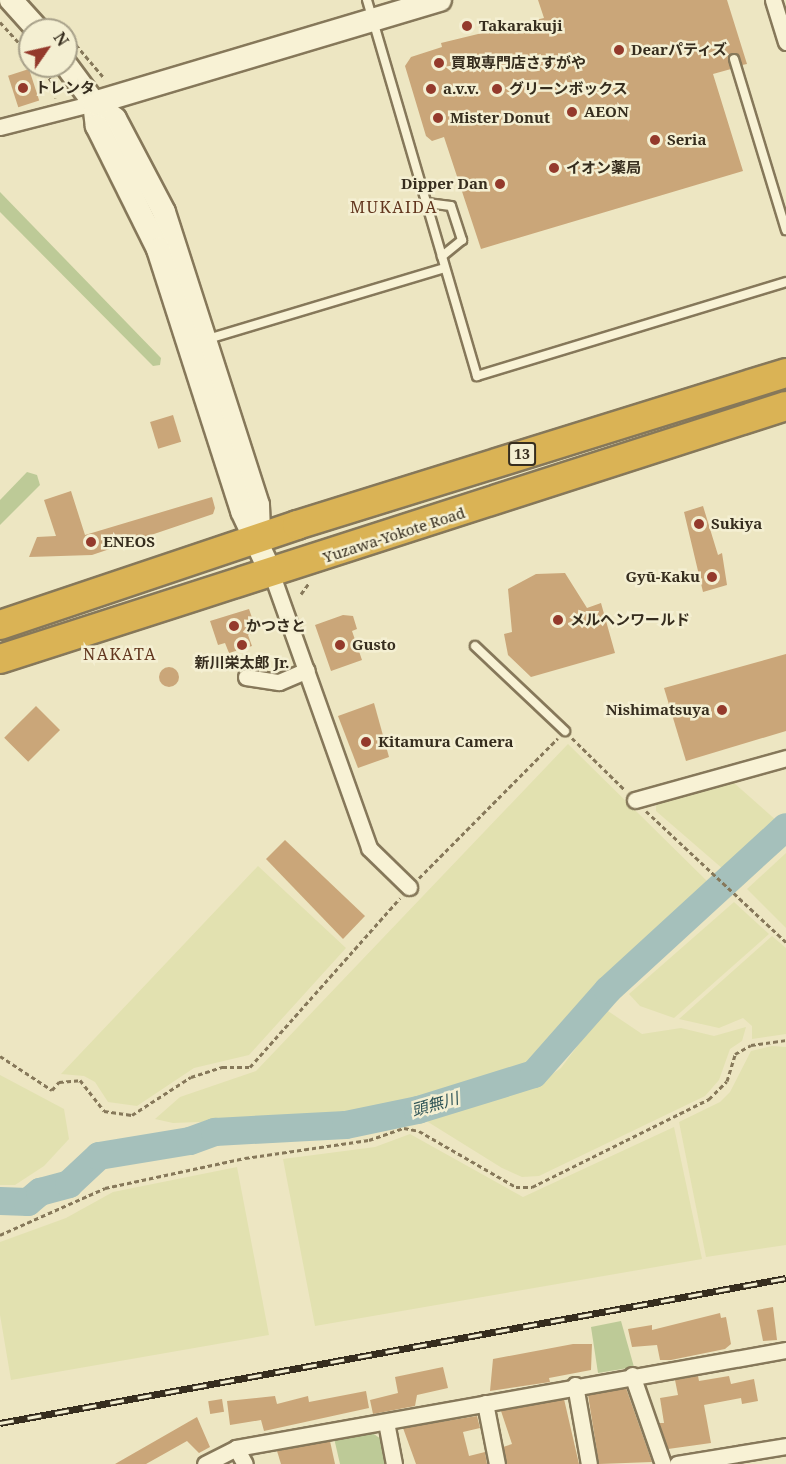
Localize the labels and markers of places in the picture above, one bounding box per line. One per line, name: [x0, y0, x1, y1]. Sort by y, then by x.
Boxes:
place label: Takarakuji: [479, 17, 562, 35]
marker: Takarakuji: [460, 19, 474, 33]
place label: Dearパティズ: [631, 41, 728, 59]
marker: Dearパティズ: [612, 43, 626, 57]
place label: 買取専門店さすがや: [451, 54, 586, 72]
marker: 買取専門店さすがや: [432, 56, 446, 70]
place label: トレンタ: [35, 79, 95, 97]
place label: a.v.v.: [443, 80, 479, 98]
place label: グリーンボックス: [509, 80, 629, 98]
marker: トレンタ: [16, 81, 30, 95]
marker: a.v.v.: [424, 82, 438, 96]
marker: グリーンボックス: [490, 82, 504, 96]
place label: AEON: [584, 103, 629, 121]
marker: AEON: [565, 105, 579, 119]
place label: Mister Donut: [450, 109, 550, 127]
marker: Mister Donut: [431, 111, 445, 125]
place label: Seria: [667, 131, 706, 149]
marker: Seria: [648, 133, 662, 147]
place label: イオン薬局: [566, 159, 641, 177]
marker: イオン薬局: [547, 161, 561, 175]
place label: Dipper Dan: [401, 175, 488, 193]
marker: Dipper Dan: [493, 177, 507, 191]
place label: Sukiya: [711, 515, 762, 533]
marker: Sukiya: [692, 517, 706, 531]
place label: ENEOS: [103, 533, 155, 551]
marker: ENEOS: [84, 535, 98, 549]
place label: Gyū-Kaku: [626, 568, 700, 586]
marker: Gyū-Kaku: [705, 570, 719, 584]
place label: メルヘンワールド: [570, 611, 690, 629]
marker: メルヘンワールド: [551, 613, 565, 627]
place label: かつさと: [246, 617, 306, 635]
marker: かつさと: [227, 619, 241, 633]
place label: Gusto: [352, 636, 396, 654]
marker: 新川栄太郎 Jr.: [235, 638, 249, 652]
marker: Gusto: [333, 638, 347, 652]
place label: 新川栄太郎 Jr.: [195, 654, 289, 672]
place label: Nishimatsuya: [606, 701, 710, 719]
marker: Nishimatsuya: [715, 703, 729, 717]
place label: Kitamura Camera: [378, 733, 514, 751]
marker: Kitamura Camera: [359, 735, 373, 749]

